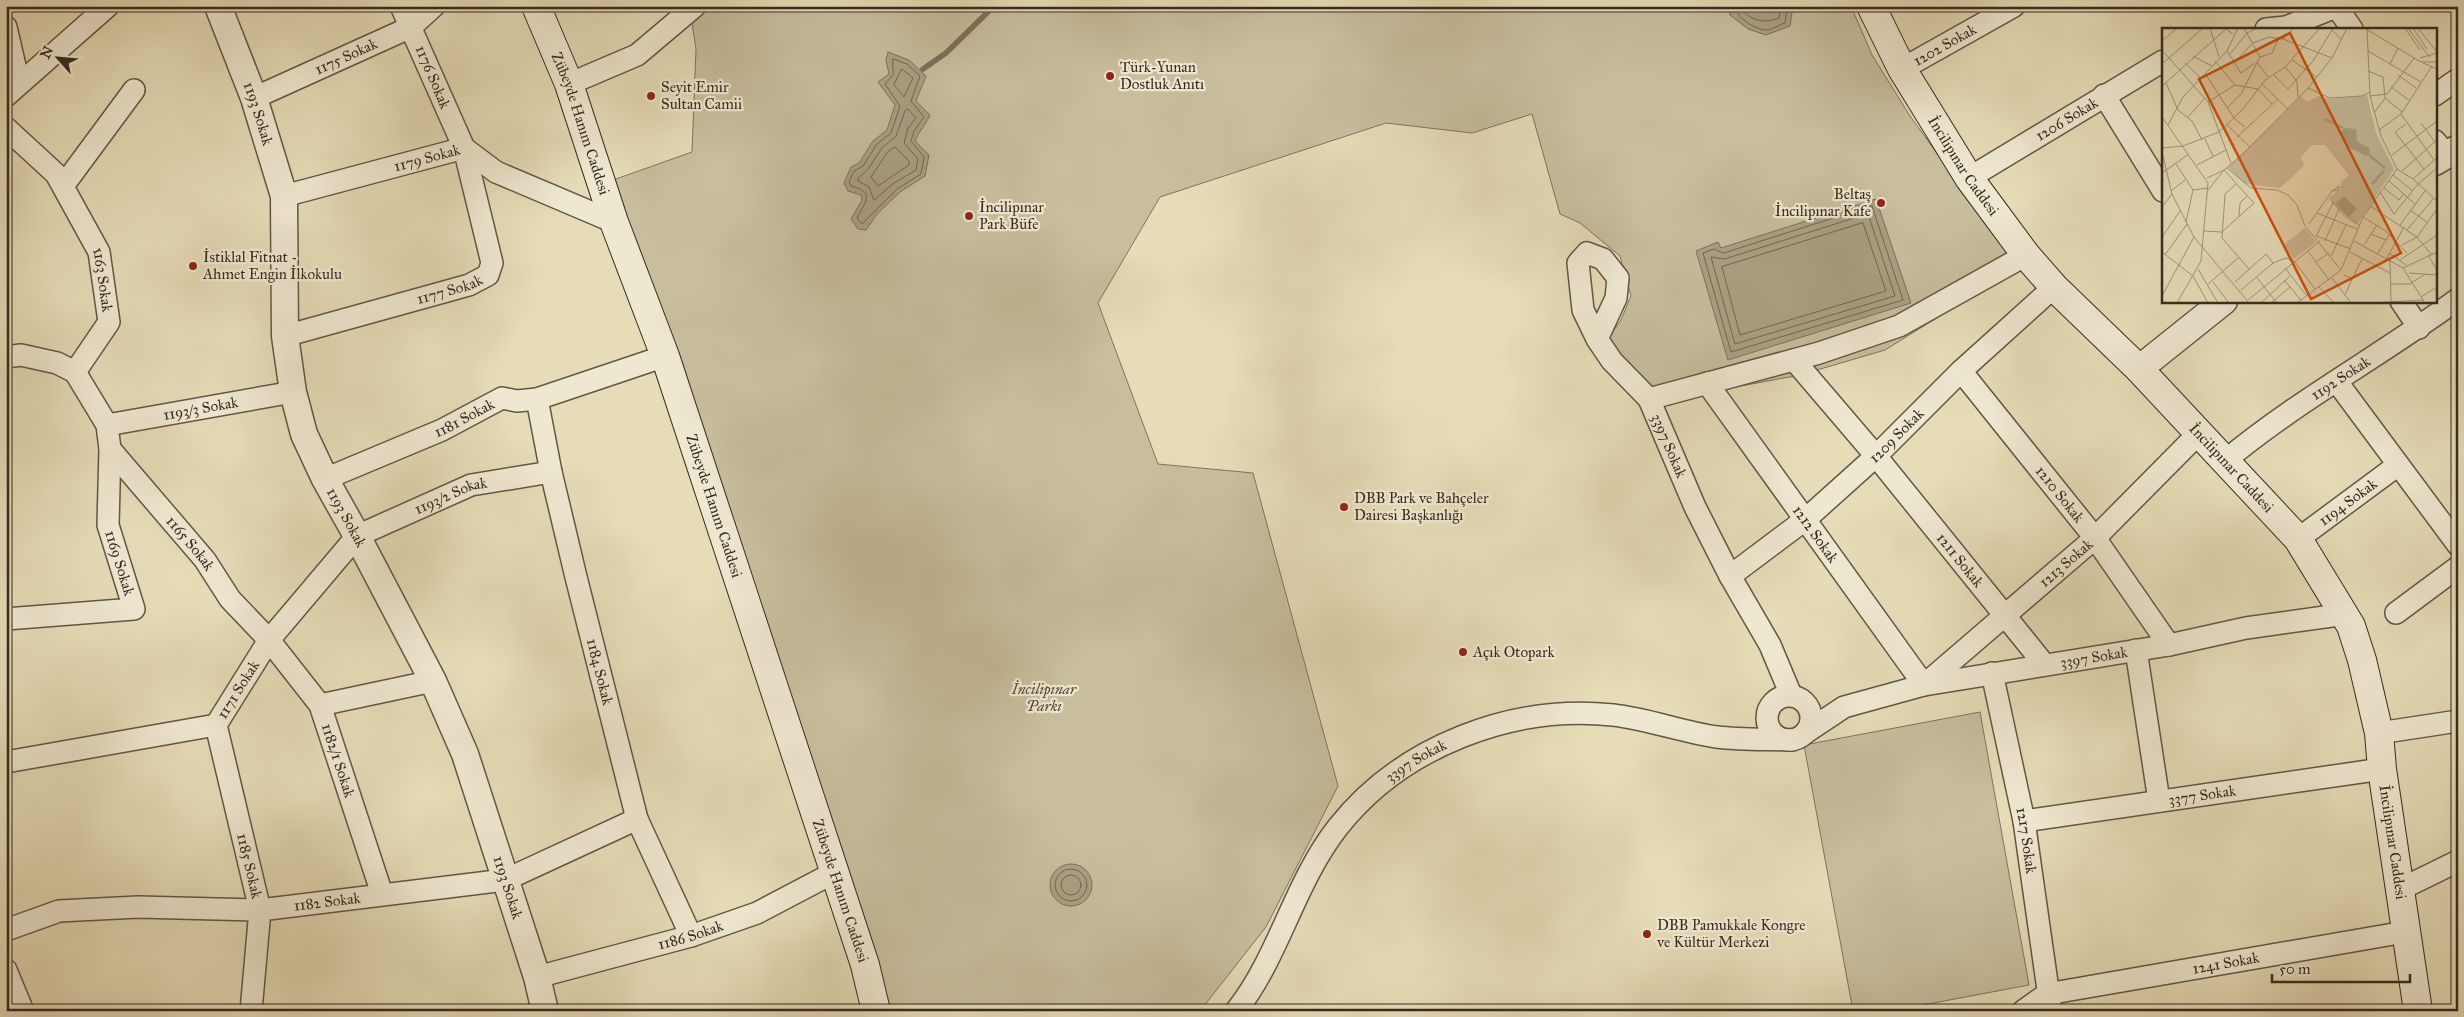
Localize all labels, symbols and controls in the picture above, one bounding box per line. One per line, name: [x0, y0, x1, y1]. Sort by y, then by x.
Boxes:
street label: 1202 Sokak: [1910, 20, 1979, 70]
inset map: [2162, 28, 2436, 302]
north arrow: [32, 32, 82, 82]
street label: 1175 Sokak: [312, 34, 380, 78]
text: N: [37, 43, 57, 61]
street label: 1176 Sokak: [412, 43, 454, 111]
street label: Zübeyde Hanım Caddesi: [548, 50, 614, 197]
place label: Türk-Yunan Dostluk Anıtı: [1120, 58, 1204, 93]
marker: Türk-Yunan Dostluk Anıtı: [1104, 70, 1116, 82]
place label: Seyit Emir Sultan Camii: [661, 78, 742, 113]
street label: 1193 Sokak: [240, 79, 277, 148]
marker: Seyit Emir Sultan Camii: [645, 90, 657, 102]
street label: 1206 Sokak: [2032, 93, 2101, 145]
street label: İncilipınar Caddesi: [1924, 113, 2003, 219]
street label: 1179 Sokak: [392, 140, 462, 175]
place label: Beltaş İncilipınar Kafe: [1775, 185, 1871, 220]
marker: Beltaş İncilipınar Kafe: [1875, 197, 1887, 209]
place label: İncilipınar Park Büfe: [979, 198, 1044, 233]
marker: İncilipınar Park Büfe: [963, 210, 975, 222]
street label: 1163 Sokak: [89, 244, 116, 313]
place label: İstiklal Fitnat - Ahmet Engin İlkokulu: [202, 248, 342, 283]
marker: İstiklal Fitnat - Ahmet Engin İlkokulu: [187, 260, 199, 272]
street label: 1177 Sokak: [415, 271, 486, 308]
street label: 1192 Sokak: [2308, 352, 2374, 404]
street label: 1193/3 Sokak: [162, 393, 239, 424]
street label: 1181 Sokak: [431, 395, 497, 441]
street label: 1209 Sokak: [1865, 405, 1927, 467]
street label: 3397 Sokak: [1647, 411, 1691, 481]
street label: İncilipınar Caddesi: [2185, 420, 2278, 516]
street label: Zübeyde Hanım Caddesi: [682, 432, 746, 580]
street label: 1210 Sokak: [2032, 462, 2088, 526]
street label: 1193/2 Sokak: [412, 474, 488, 518]
street label: 1194 Sokak: [2315, 475, 2381, 530]
street label: 1193 Sokak: [323, 484, 370, 550]
place label: DBB Park ve Bahçeler Dairesi Başkanlığı: [1354, 489, 1489, 524]
marker: DBB Park ve Bahçeler Dairesi Başkanlığı: [1338, 501, 1350, 513]
street label: 1212 Sokak: [1789, 502, 1842, 566]
street label: 1165 Sokak: [162, 512, 219, 574]
street label: 1169 Sokak: [101, 528, 138, 598]
street label: 1211 Sokak: [1933, 529, 1987, 591]
street label: 1213 Sokak: [2035, 535, 2096, 591]
street label: 1184 Sokak: [583, 637, 617, 707]
place label: Açık Otopark: [1472, 643, 1554, 661]
street label: 3397 Sokak: [2059, 643, 2129, 672]
marker: Açık Otopark: [1457, 646, 1469, 658]
street label: 1171 Sokak: [213, 657, 263, 722]
park label: İncilipınar Parkı: [1011, 680, 1077, 715]
street label: 1182/1 Sokak: [318, 721, 359, 800]
street label: 3397 Sokak: [1382, 736, 1449, 786]
street label: 3377 Sokak: [2167, 781, 2237, 809]
street label: İncilipınar Caddesi: [2375, 784, 2410, 901]
street label: 1217 Sokak: [2012, 805, 2040, 875]
street label: Zübeyde Hanım Caddesi: [809, 817, 872, 965]
street label: 1185 Sokak: [233, 832, 266, 901]
street label: 1193 Sokak: [489, 854, 527, 921]
street label: 1182 Sokak: [293, 889, 361, 915]
place label: DBB Pamukkale Kongre ve Kültür Merkezi: [1656, 916, 1806, 951]
street label: 1186 Sokak: [656, 917, 725, 953]
marker: DBB Pamukkale Kongre ve Kültür Merkezi: [1641, 928, 1653, 940]
street label: 1241 Sokak: [2191, 948, 2261, 978]
scale bar: [2272, 952, 2409, 984]
text: 50 m: [2279, 960, 2311, 978]

